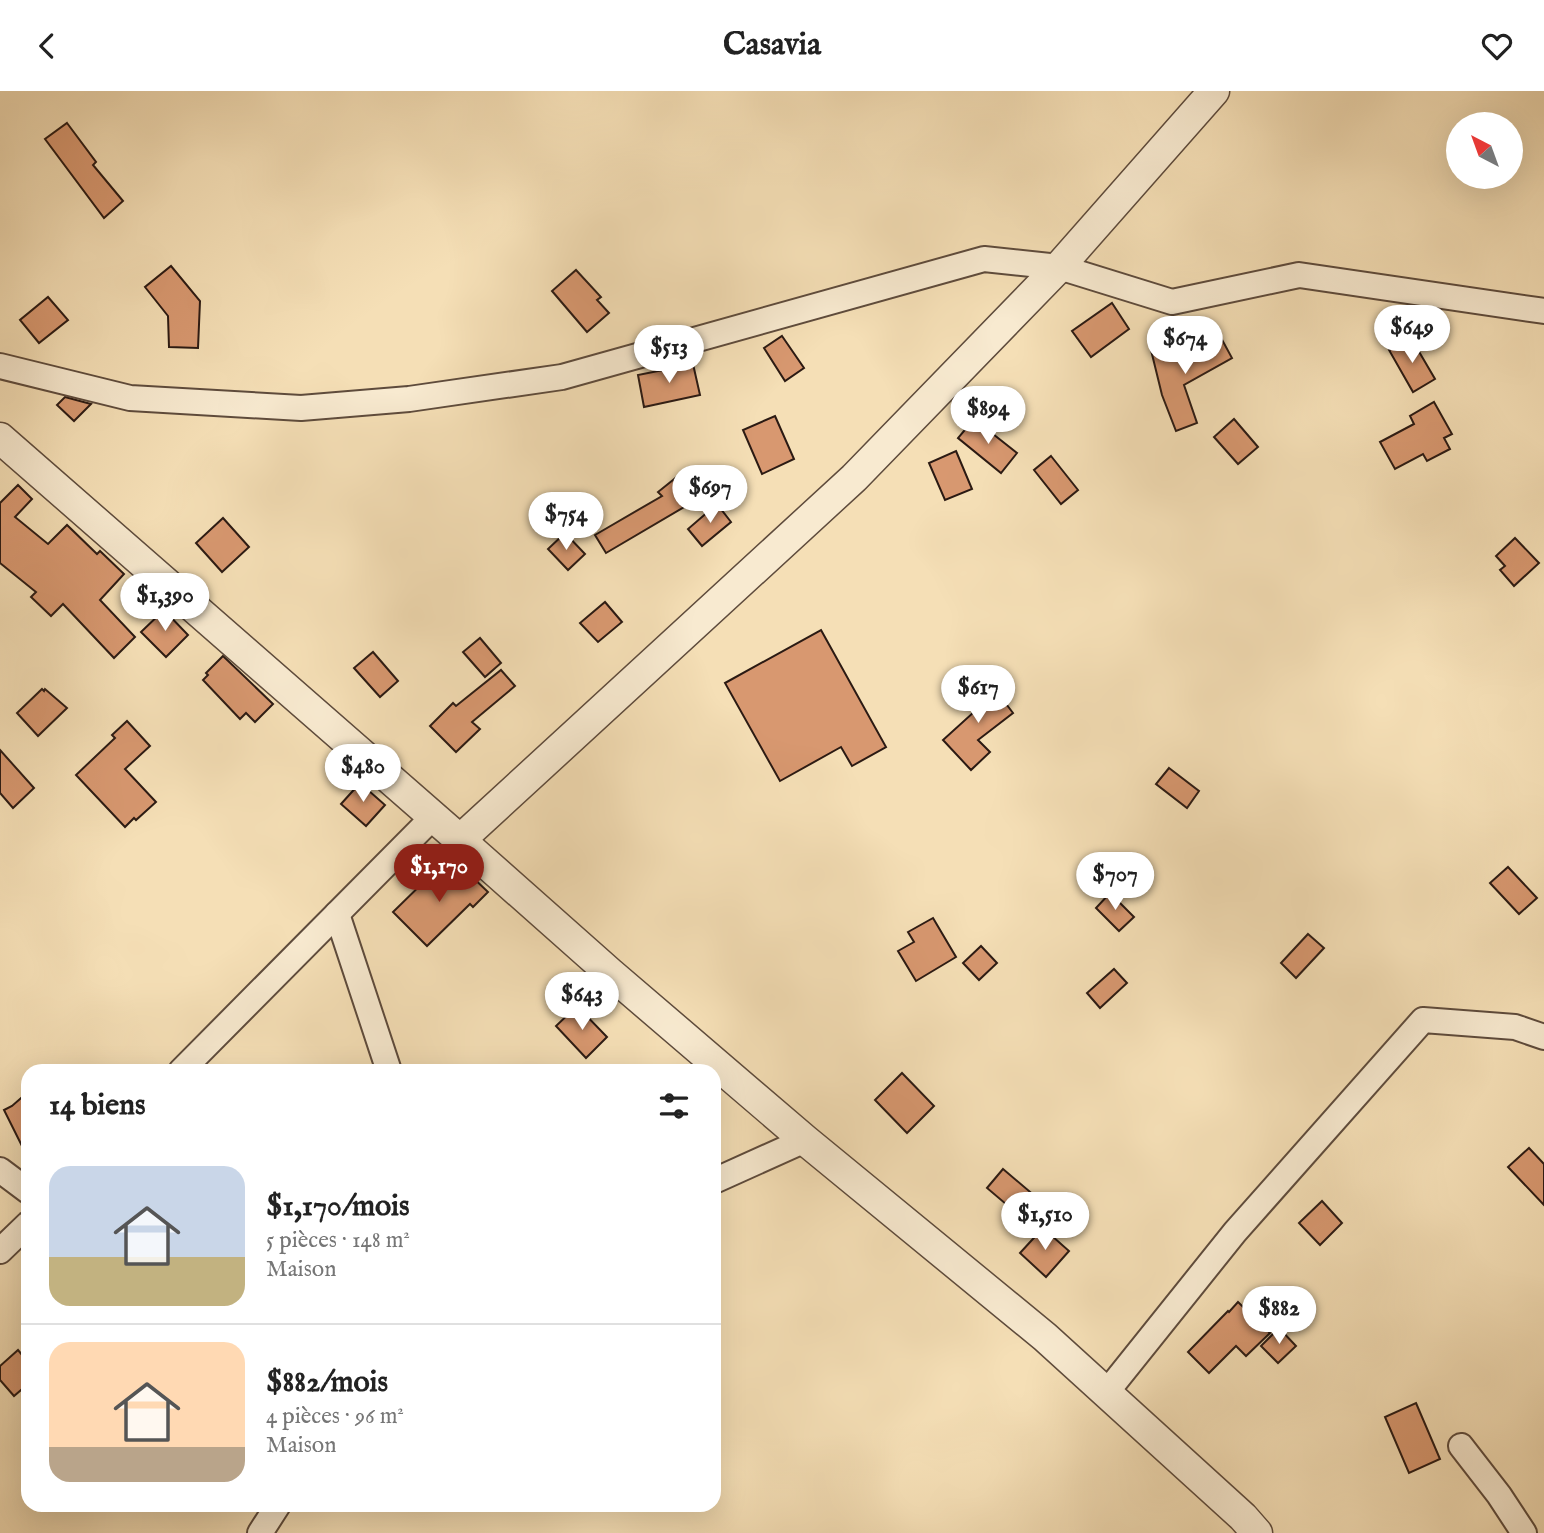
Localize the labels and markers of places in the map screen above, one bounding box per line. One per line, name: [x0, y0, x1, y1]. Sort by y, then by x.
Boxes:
pin: $649: [1371, 306, 1453, 365]
pin: $674: [1144, 317, 1226, 376]
pin: $513: [628, 325, 710, 385]
pin: $894: [947, 387, 1029, 446]
pin: $697: [669, 465, 751, 525]
pin: $754: [525, 493, 607, 552]
pin: $1,390: [108, 573, 222, 633]
pin: $617: [937, 665, 1019, 725]
pin: $480: [322, 745, 404, 804]
pin: $1,170: [382, 845, 496, 904]
pin: $707: [1074, 853, 1156, 912]
pin: $643: [541, 972, 623, 1032]
pin: $1,510: [988, 1193, 1102, 1252]
pin: $882: [1238, 1287, 1320, 1346]

